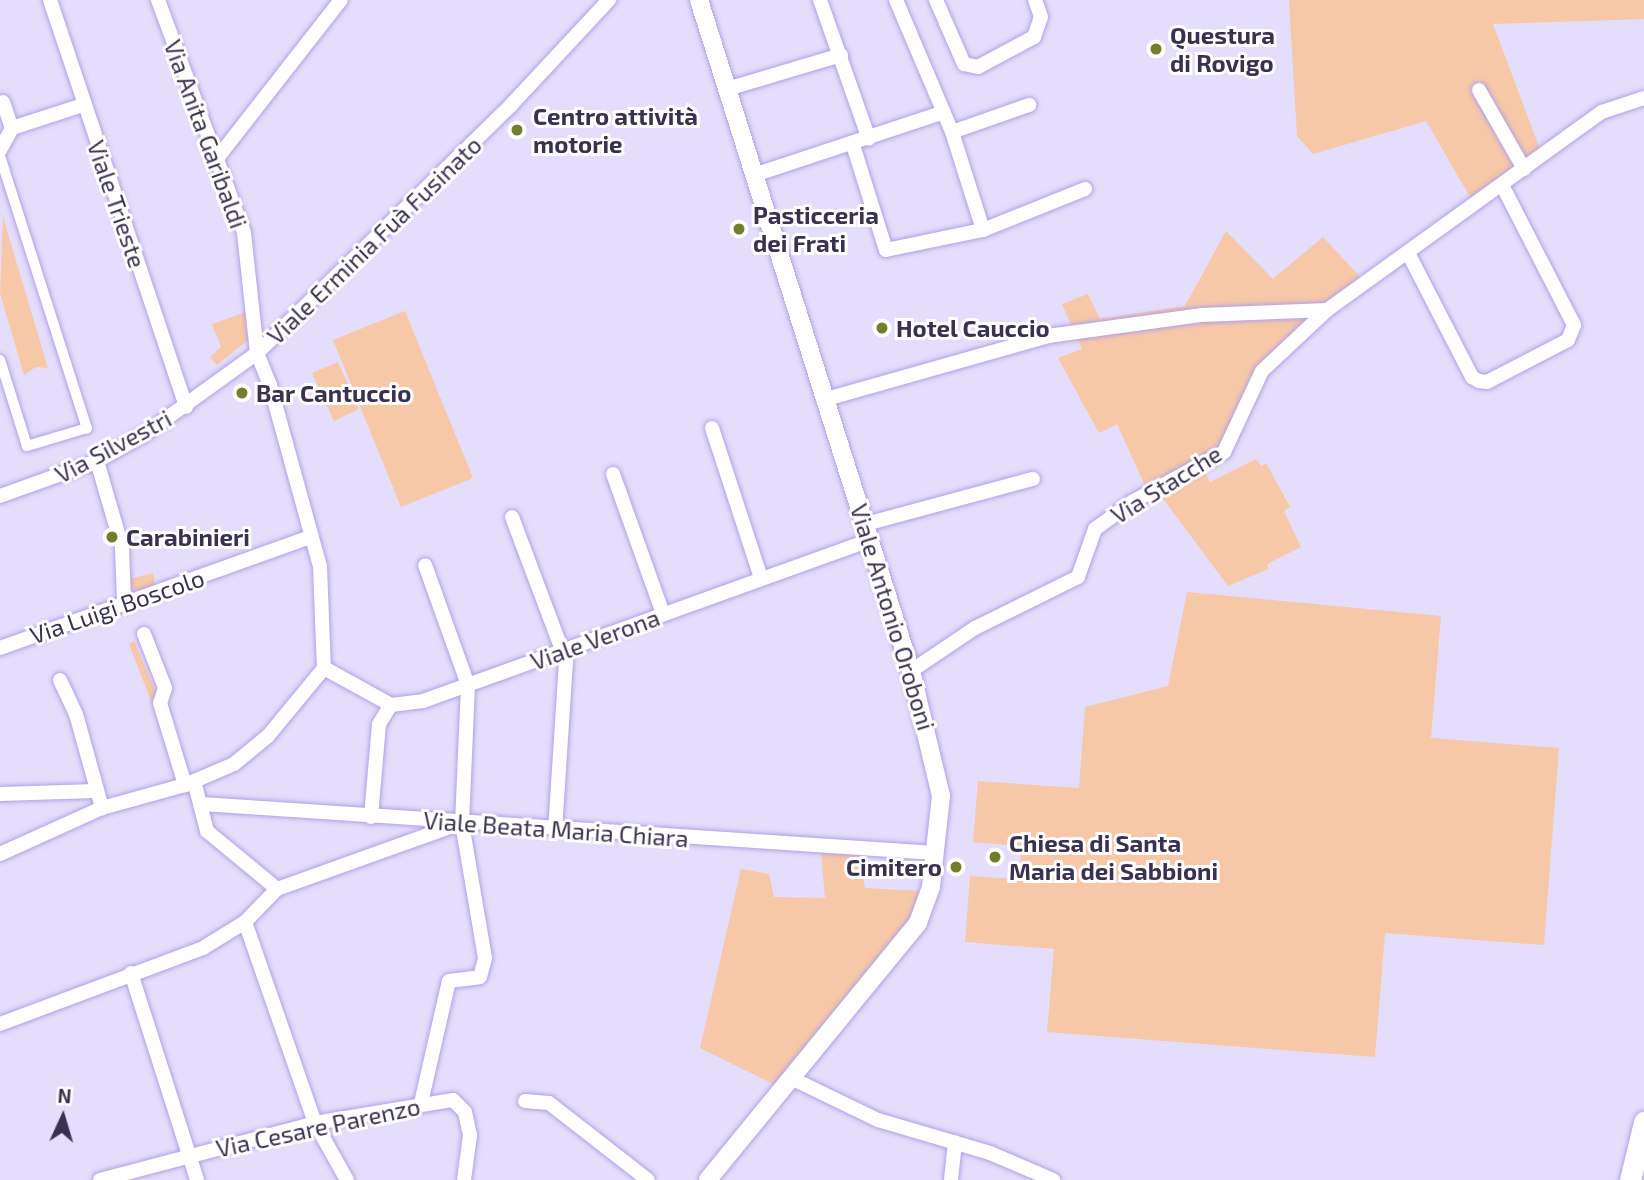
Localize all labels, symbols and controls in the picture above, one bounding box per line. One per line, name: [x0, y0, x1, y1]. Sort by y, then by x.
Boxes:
place label: Questura di Rovigo: [1170, 21, 1275, 77]
street label: Via Anita Garibaldi: [158, 36, 254, 232]
marker: Questura di Rovigo: [1148, 41, 1164, 57]
place label: Centro attività motorie: [533, 102, 698, 158]
marker: Centro attività motorie: [507, 120, 527, 140]
street label: Viale Erminia Fuà Fusinato: [261, 130, 487, 350]
street label: Viale Trieste: [82, 136, 152, 272]
place label: Pasticceria dei Frati: [753, 201, 879, 257]
marker: Pasticceria dei Frati: [731, 221, 747, 237]
place label: Hotel Cauccio: [896, 314, 1050, 342]
marker: Hotel Cauccio: [874, 320, 890, 336]
place label: Bar Cantuccio: [256, 379, 412, 407]
marker: Bar Cantuccio: [234, 385, 250, 401]
street label: Via Silvestri: [50, 403, 176, 489]
street label: Via Stacche: [1105, 439, 1227, 529]
street label: Viale Antonio Oroboni: [845, 500, 941, 734]
place label: Carabinieri: [126, 523, 250, 551]
marker: Carabinieri: [104, 529, 120, 545]
street label: Via Luigi Boscolo: [26, 563, 208, 649]
street label: Viale Verona: [526, 602, 664, 676]
street label: Viale Beata Maria Chiara: [423, 805, 689, 853]
place label: Chiesa di Santa Maria dei Sabbioni: [1009, 829, 1218, 885]
marker: Chiesa di Santa Maria dei Sabbioni: [987, 849, 1003, 865]
place label: Cimitero: [846, 853, 942, 881]
marker: Cimitero: [948, 859, 964, 875]
north arrow: [28, 1082, 98, 1152]
text: N: [57, 1084, 72, 1108]
street label: Via Cesare Parenzo: [213, 1091, 423, 1163]

